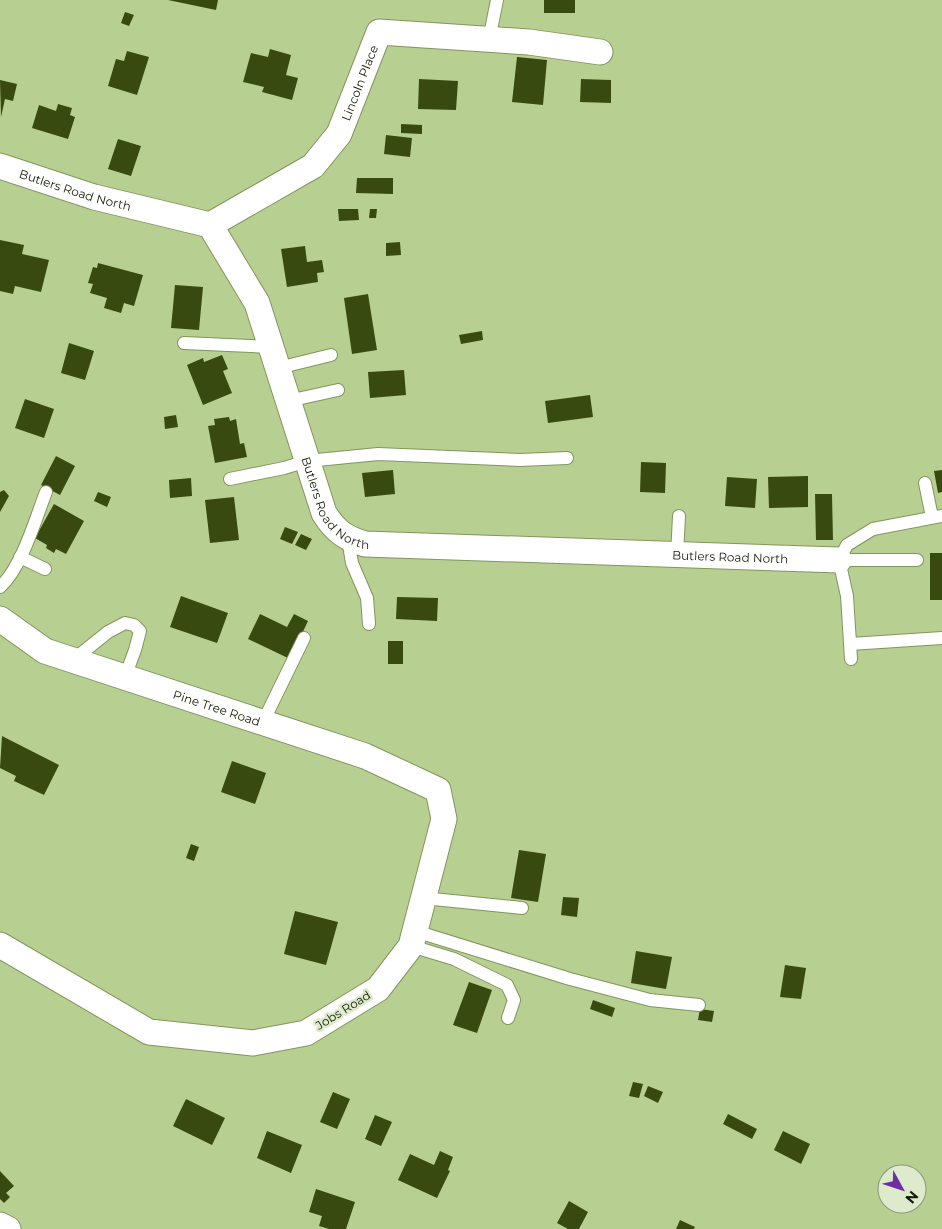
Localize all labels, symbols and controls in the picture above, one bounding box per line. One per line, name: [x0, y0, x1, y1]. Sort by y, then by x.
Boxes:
street label: Lincoln Place: [338, 43, 381, 123]
street label: Butlers Road North: [18, 165, 133, 213]
street label: Butlers Road North: [299, 455, 370, 552]
street label: Butlers Road North: [672, 547, 788, 566]
street label: Pine Tree Road: [171, 686, 262, 729]
street label: Jobs Road: [312, 987, 373, 1033]
north arrow: [877, 1164, 927, 1214]
text: N: [901, 1187, 922, 1207]

